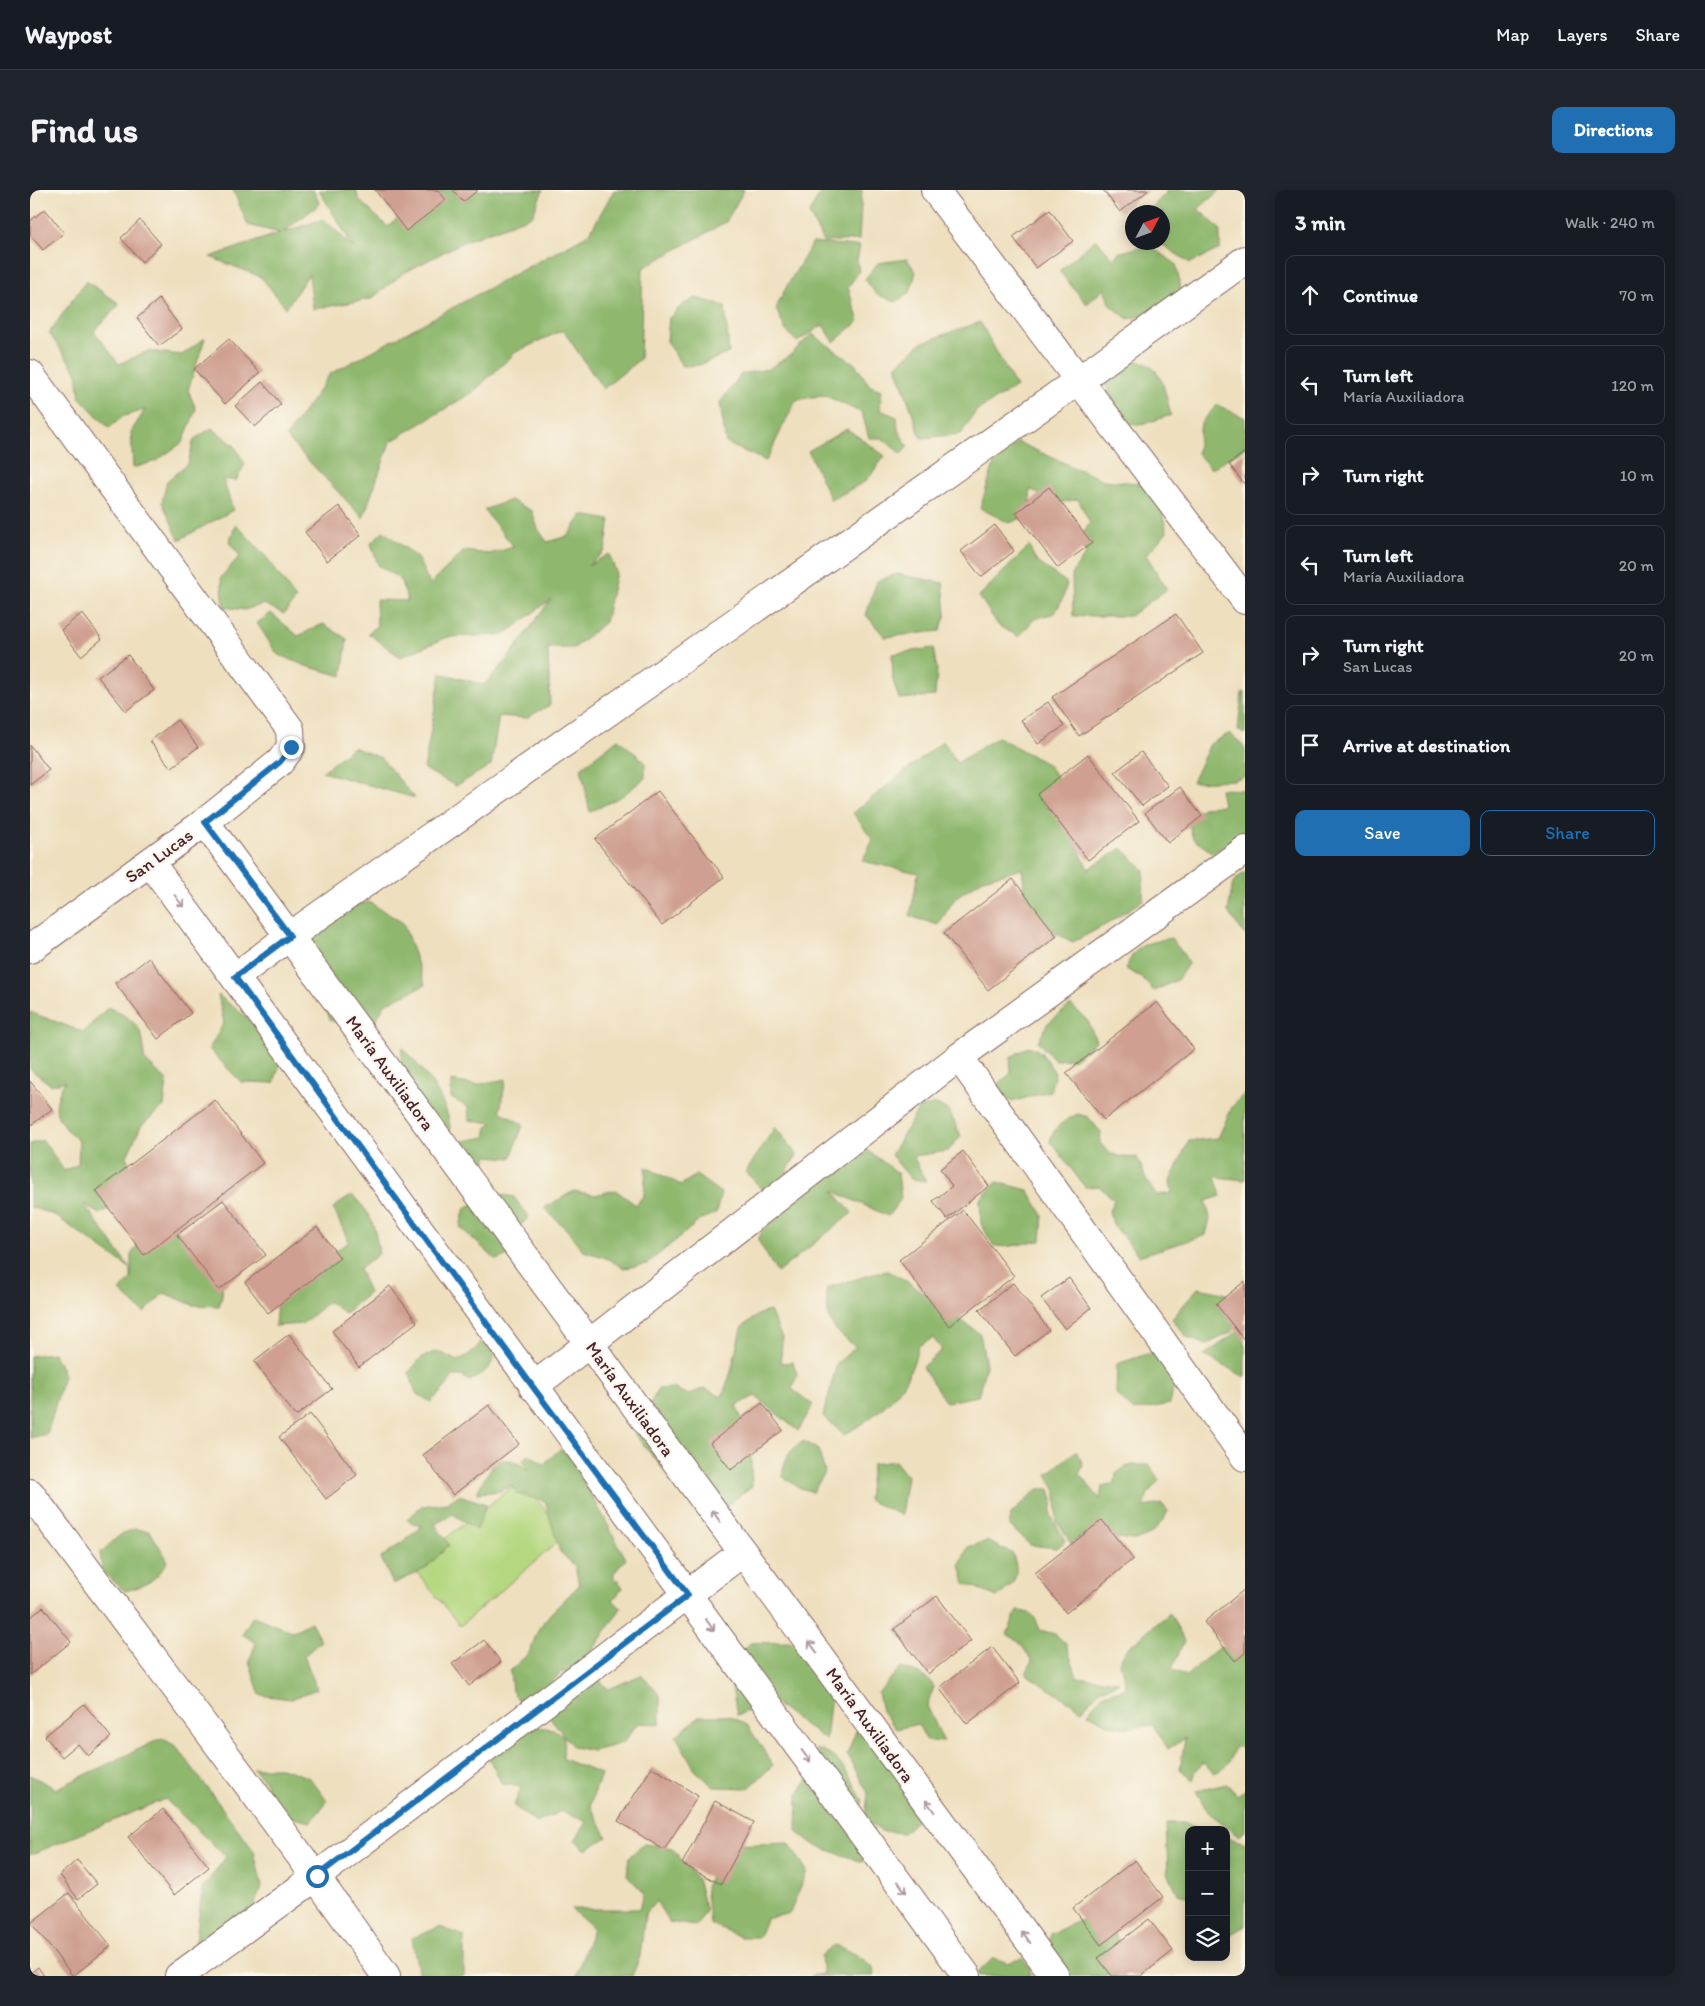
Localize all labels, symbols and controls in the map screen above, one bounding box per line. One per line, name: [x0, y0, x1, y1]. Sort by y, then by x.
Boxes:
text: Waypost: [25, 20, 112, 49]
text: Map: [1496, 24, 1529, 46]
text: Layers: [1557, 24, 1607, 46]
text: Share: [1635, 24, 1680, 46]
button: Directions: [1552, 107, 1675, 153]
text: Find us: [30, 109, 138, 151]
north arrow: [1125, 205, 1170, 250]
text: 3 min: [1295, 210, 1345, 235]
text: Walk · 240 m: [1565, 213, 1655, 232]
icon: ahead: [1296, 281, 1324, 309]
text: Continue: [1343, 284, 1418, 307]
text: 70 m: [1619, 286, 1654, 305]
text: Turn left: [1343, 364, 1413, 387]
icon: left: [1296, 371, 1324, 399]
text: 120 m: [1611, 376, 1654, 395]
text: María Auxiliadora: [1343, 387, 1464, 406]
icon: right: [1296, 461, 1324, 489]
text: Turn right: [1343, 464, 1424, 487]
text: 10 m: [1620, 466, 1654, 485]
text: Turn left: [1343, 544, 1413, 567]
icon: left: [1296, 551, 1324, 579]
text: 20 m: [1619, 556, 1654, 575]
text: María Auxiliadora: [1343, 567, 1464, 586]
text: Turn right: [1343, 634, 1424, 657]
icon: right: [1296, 641, 1324, 669]
text: 20 m: [1619, 646, 1654, 665]
text: San Lucas: [1343, 657, 1413, 676]
icon: arrive: [1296, 731, 1324, 759]
text: Arrive at destination: [1343, 734, 1510, 757]
route end: [280, 736, 303, 759]
button: Save: [1295, 810, 1470, 856]
button: Share: [1480, 810, 1655, 856]
street label: San Lucas: [121, 824, 197, 888]
one-way arrow: [173, 894, 184, 907]
street label: María Auxiliadora: [341, 1011, 439, 1135]
street label: María Auxiliadora: [581, 1337, 679, 1461]
one-way arrow: [711, 1510, 722, 1523]
one-way arrow: [705, 1618, 715, 1632]
one-way arrow: [808, 1640, 818, 1654]
street label: María Auxiliadora: [821, 1663, 919, 1787]
one-way arrow: [801, 1749, 811, 1763]
one-way arrow: [925, 1799, 935, 1813]
map controls: [1185, 1826, 1230, 1961]
button: +: [1185, 1826, 1230, 1871]
route start: [306, 1865, 329, 1888]
button: −: [1185, 1871, 1230, 1916]
one-way arrow: [897, 1880, 907, 1894]
button: layers: [1185, 1916, 1230, 1961]
one-way arrow: [1021, 1930, 1031, 1944]

